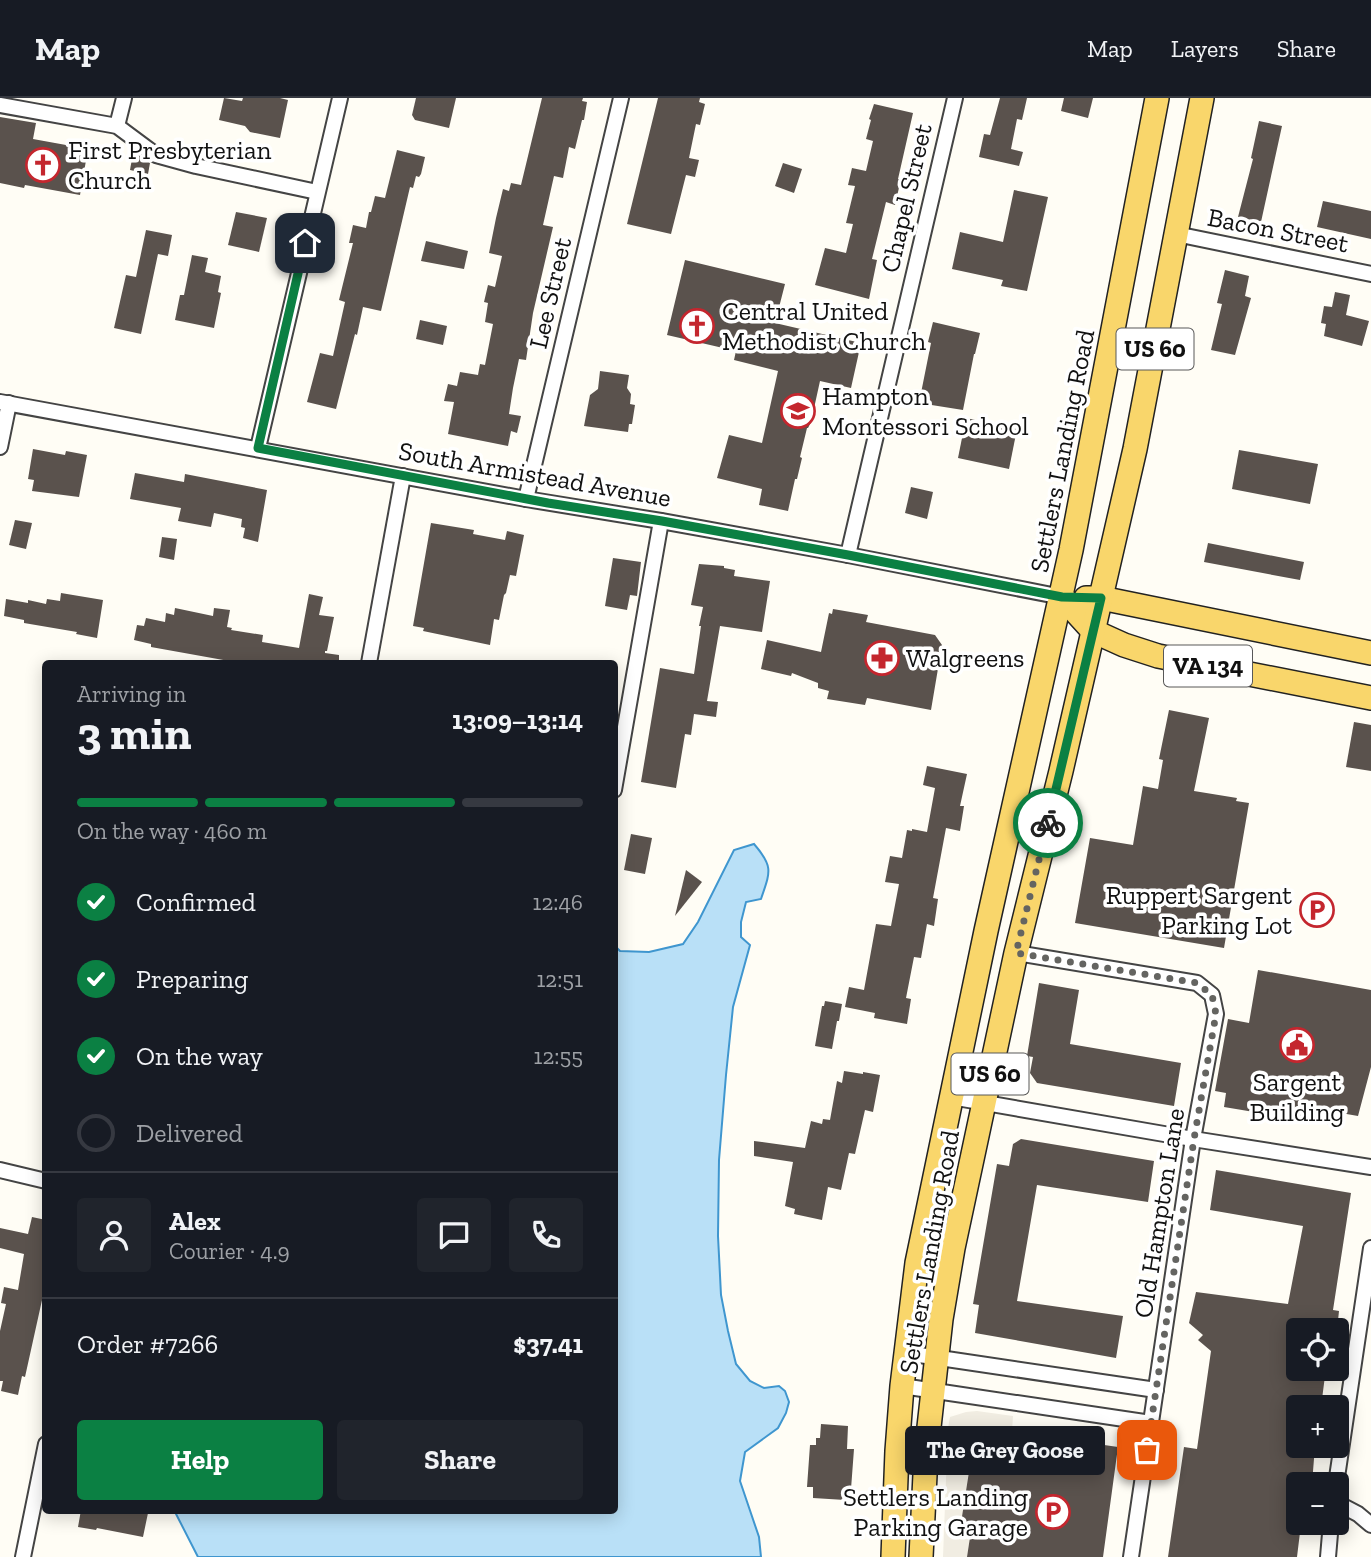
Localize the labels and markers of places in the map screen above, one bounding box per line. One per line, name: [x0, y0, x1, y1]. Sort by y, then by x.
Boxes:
place label: First Presbyterian Church: [68, 134, 271, 196]
church icon: First Presbyterian Church: [24, 146, 62, 184]
pin: [275, 213, 335, 273]
place label: Central United Methodist Church: [722, 295, 926, 357]
church icon: Central United Methodist Church: [678, 307, 716, 345]
place label: Hampton Montessori School: [822, 380, 1029, 442]
school or university icon: Hampton Montessori School: [779, 392, 817, 430]
pharmacy icon: Walgreens: [863, 639, 901, 677]
place label: Walgreens: [906, 642, 1025, 674]
place label: Ruppert Sargent Parking Lot: [1106, 879, 1292, 941]
parking icon: Ruppert Sargent Parking Lot: [1298, 891, 1336, 929]
public building icon: Sargent Building: [1278, 1026, 1316, 1064]
place label: Sargent Building: [1249, 1066, 1345, 1128]
pin: [1117, 1420, 1177, 1480]
callout: The Grey Goose: [906, 1426, 1105, 1474]
place label: Settlers Landing Parking Garage: [843, 1481, 1028, 1543]
parking icon: Settlers Landing Parking Garage: [1034, 1493, 1072, 1531]

